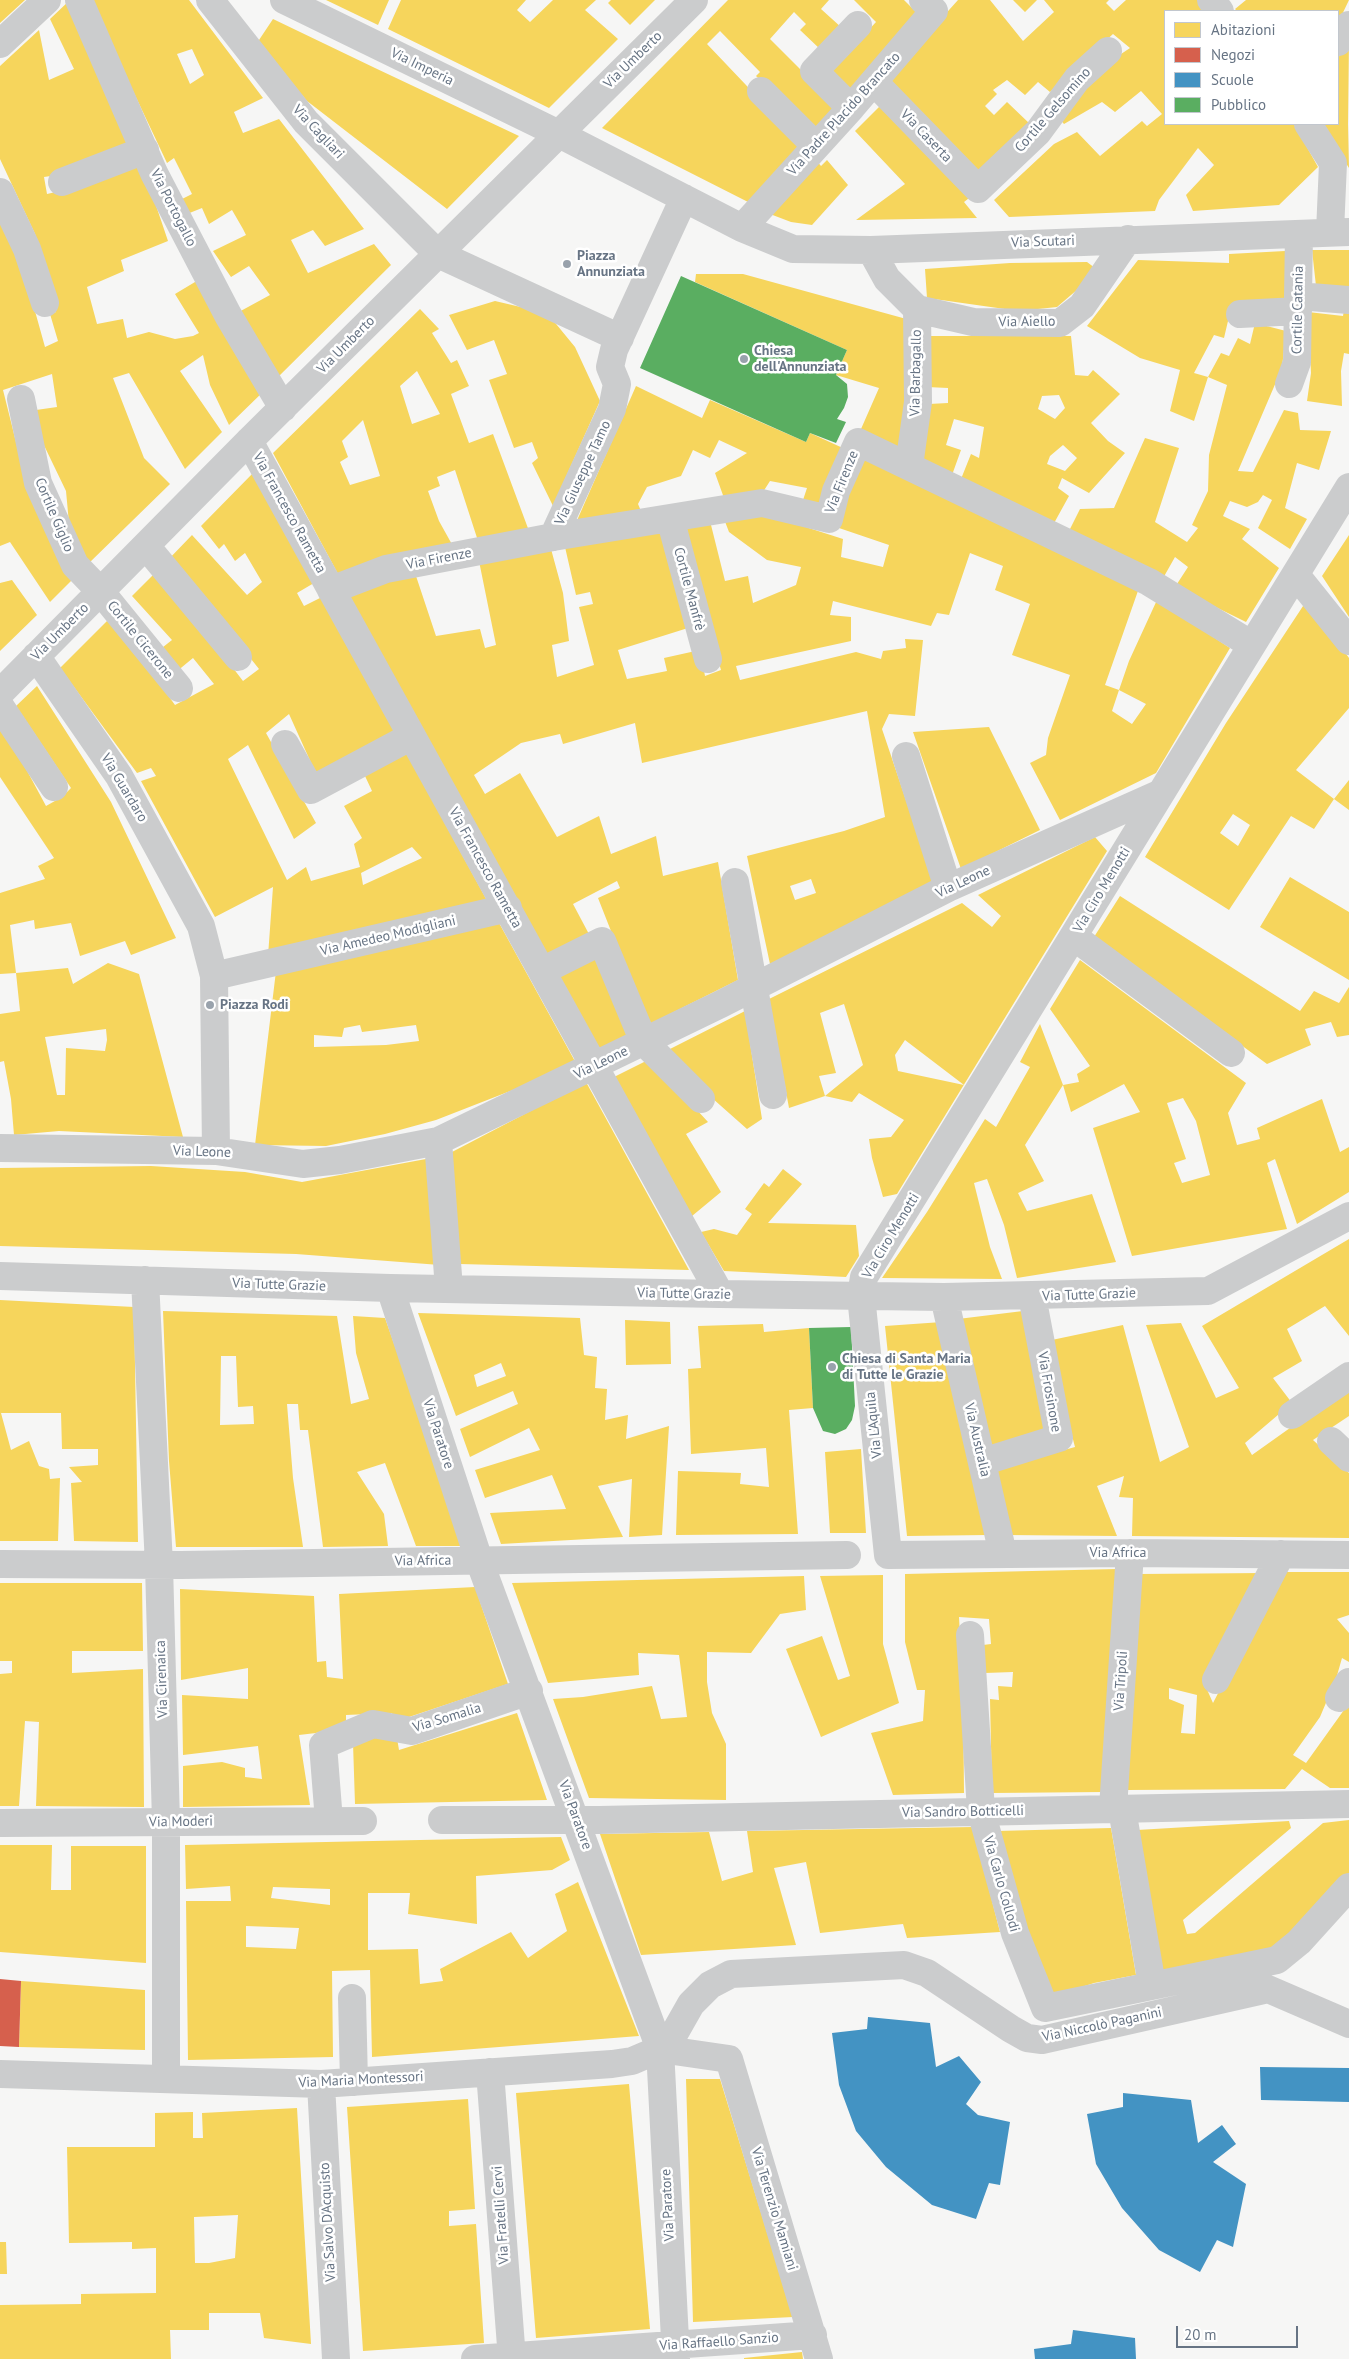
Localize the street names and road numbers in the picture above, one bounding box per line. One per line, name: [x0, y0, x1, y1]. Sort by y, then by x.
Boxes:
street label: Via Umberto: [600, 28, 666, 92]
street label: Via Imperia: [388, 45, 456, 89]
street label: Via Padre Placido Brancato: [784, 49, 904, 179]
street label: Cortile Gelsomino: [1012, 64, 1094, 156]
street label: Via Cagliari: [289, 101, 347, 163]
street label: Via Caserta: [897, 106, 955, 166]
street label: Via Portogallo: [146, 166, 200, 250]
street label: Via Scutari: [1011, 232, 1075, 252]
street label: Cortile Catania: [1289, 266, 1307, 354]
street label: Via Umberto: [314, 313, 378, 377]
street label: Via Aiello: [998, 313, 1056, 331]
street label: Via Barbagallo: [907, 329, 925, 417]
street label: Via Giuseppe Tamo: [551, 418, 615, 528]
street label: Via Firenze: [822, 448, 862, 516]
street label: Via Francesco Rametta: [249, 450, 329, 576]
street label: Cortile Giglio: [31, 475, 77, 555]
street label: Via Firenze: [405, 544, 473, 574]
street label: Cortile Manfrè: [670, 545, 708, 633]
street label: Cortile Cicerone: [103, 598, 177, 682]
street label: Via Umberto: [28, 600, 92, 664]
street label: Via Guardaro: [97, 751, 151, 825]
street label: Via Francesco Rametta: [445, 805, 525, 931]
street label: Via Ciro Menotti: [1070, 844, 1134, 936]
street label: Via Leone: [933, 862, 993, 902]
street label: Via Amedeo Modigliani: [319, 912, 457, 960]
street label: Via Leone: [571, 1043, 631, 1083]
street label: Via Leone: [173, 1143, 231, 1161]
street label: Via Ciro Menotti: [859, 1190, 923, 1282]
street label: Via Tutte Grazie: [232, 1275, 326, 1295]
street label: Via Tutte Grazie: [637, 1285, 731, 1303]
street label: Via Tutte Grazie: [1042, 1285, 1136, 1305]
street label: Via Frosinone: [1034, 1350, 1064, 1434]
street label: Via L'Aquila: [862, 1391, 886, 1459]
street label: Via Paratore: [419, 1397, 457, 1471]
street label: Via Australia: [960, 1401, 994, 1479]
street label: Via Africa: [1090, 1545, 1146, 1561]
street label: Via Africa: [394, 1552, 452, 1570]
street label: Via Cirenaica: [152, 1640, 172, 1718]
street label: Via Tripoli: [1111, 1650, 1131, 1712]
street label: Via Somalia: [411, 1700, 483, 1736]
street label: Via Paratore: [555, 1778, 595, 1852]
street label: Via Sandro Botticelli: [902, 1803, 1024, 1821]
street label: Via Moderi: [149, 1813, 213, 1831]
street label: Via Carlo Collodi: [979, 1834, 1023, 1934]
street label: Via Niccolò Paganini: [1041, 2004, 1163, 2046]
street label: Via Maria Montessori: [298, 2068, 424, 2092]
street label: Via Terenzio Mamiani: [747, 2145, 801, 2273]
street label: Via Salvo D'Acquisto: [316, 2162, 340, 2282]
street label: Via Fratelli Cervi: [489, 2165, 513, 2265]
street label: Via Paratore: [658, 2168, 678, 2242]
street label: Via Raffaello Sanzio: [659, 2329, 779, 2355]

